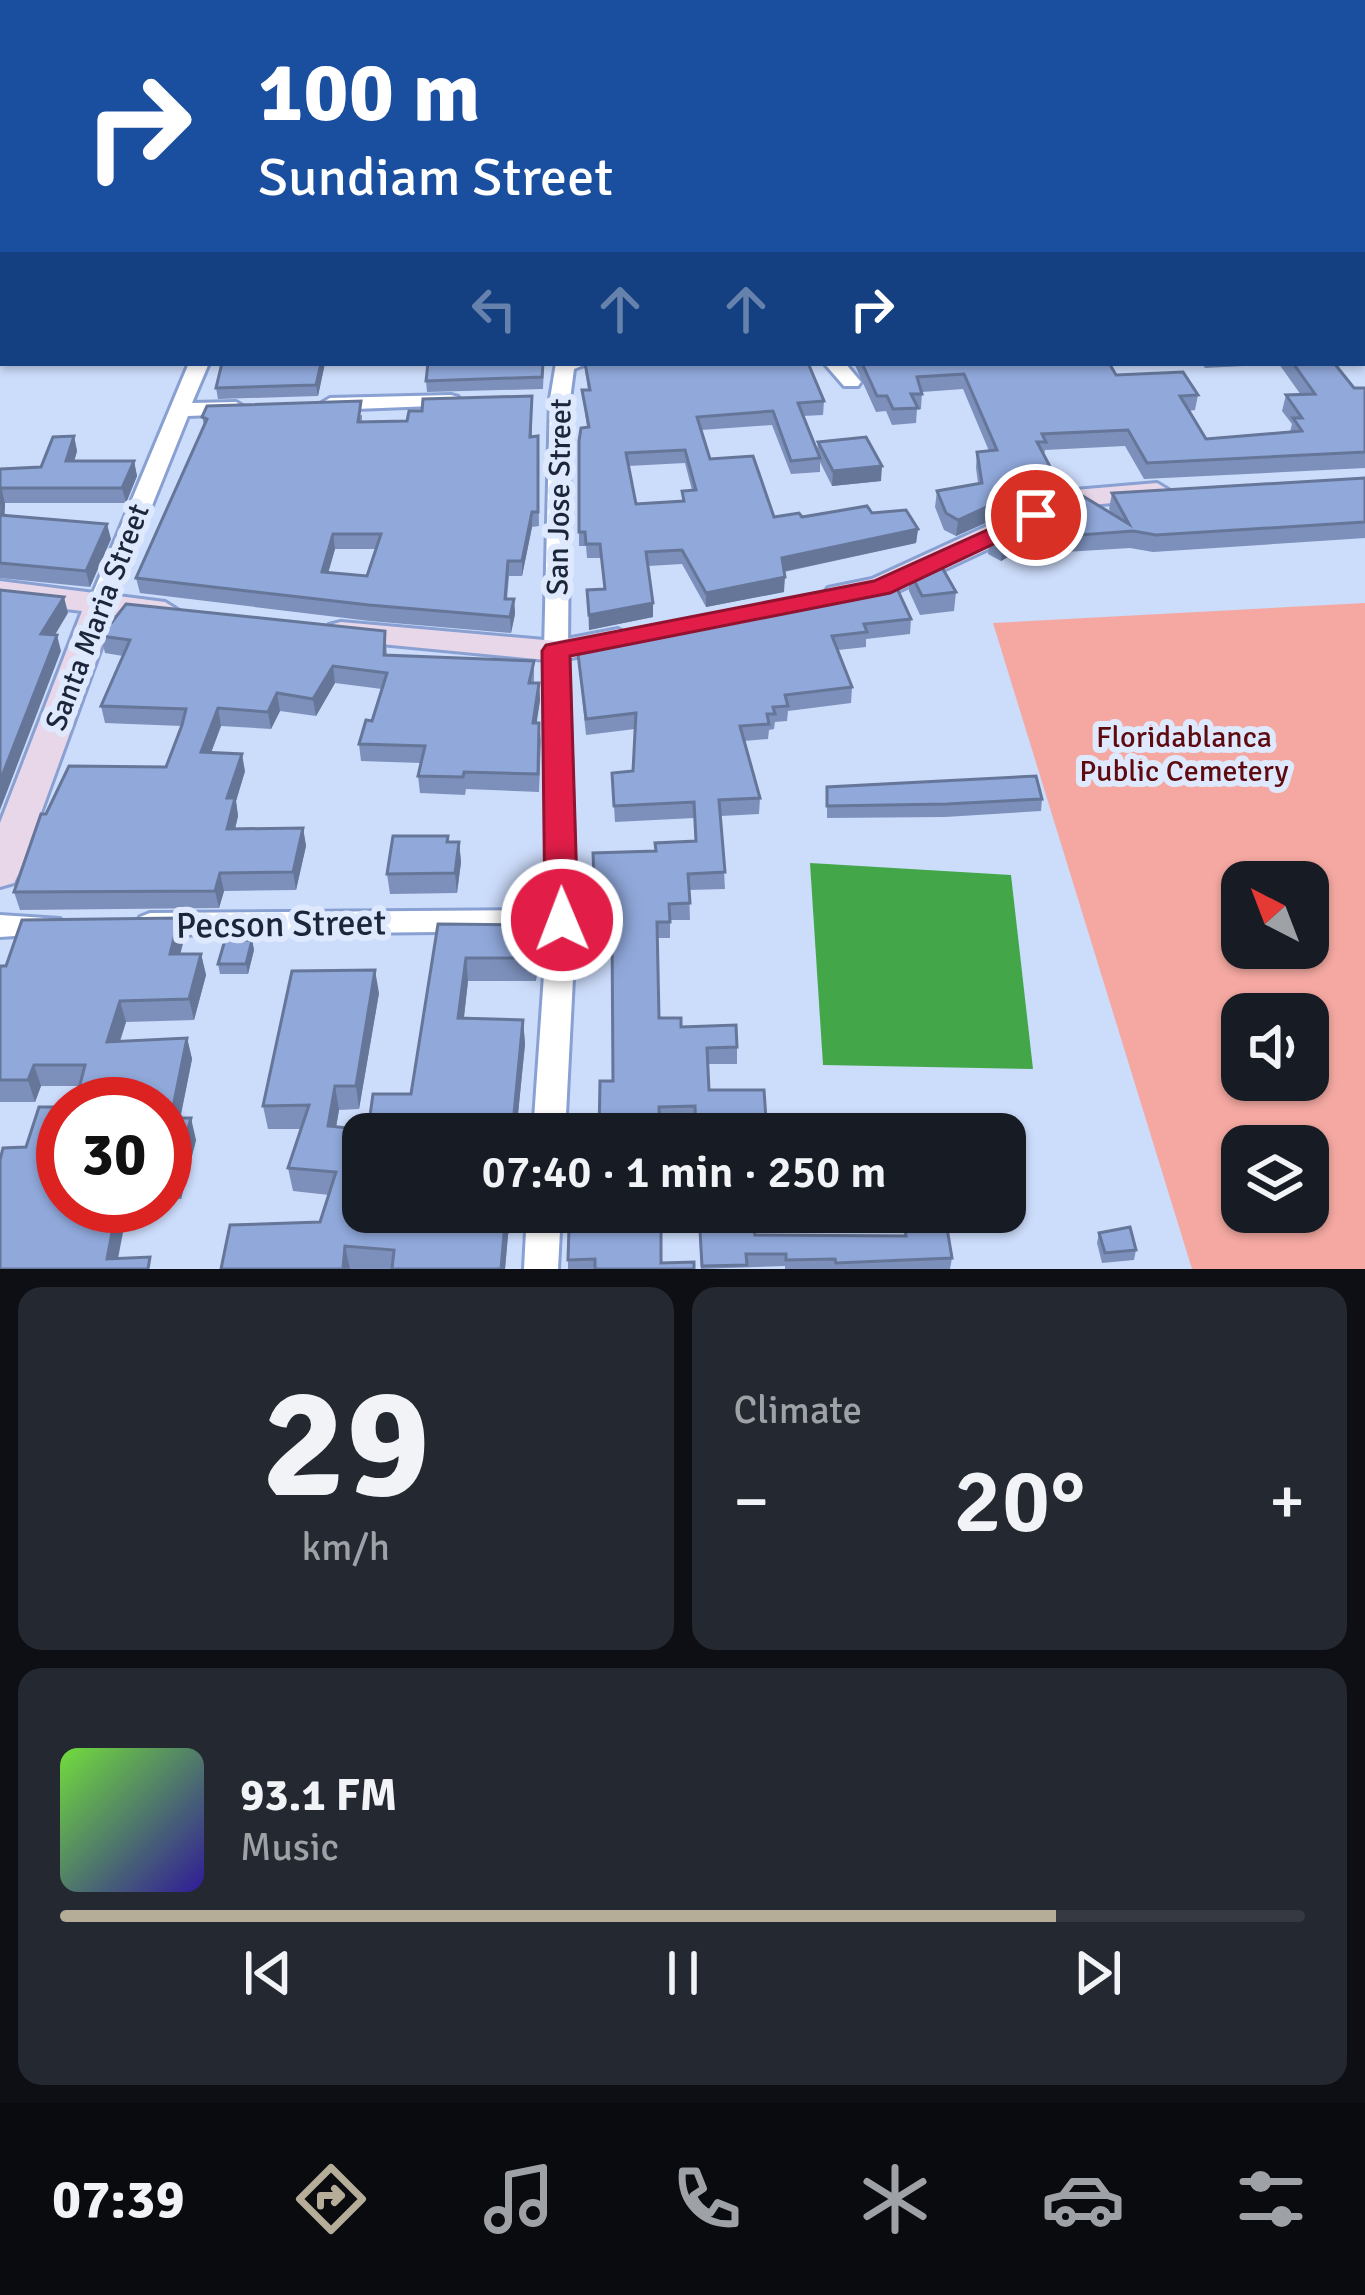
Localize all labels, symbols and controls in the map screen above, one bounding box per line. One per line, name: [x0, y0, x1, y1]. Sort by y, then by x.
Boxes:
text: 100 m: [258, 41, 480, 145]
icon: right: [60, 48, 216, 204]
text: Sundiam Street: [258, 144, 613, 211]
icon: left: [461, 276, 527, 342]
icon: ahead: [587, 276, 653, 342]
icon: ahead: [713, 276, 779, 342]
icon: right: [839, 276, 905, 342]
street label: San Jose Street: [539, 398, 580, 596]
pin: [985, 464, 1087, 566]
icon: arrive: [1003, 482, 1069, 548]
street label: Santa Maria Street: [37, 499, 158, 736]
park label: Floridablanca Public Cemetery: [1079, 719, 1289, 790]
position arrow: [499, 857, 625, 983]
north arrow: [1221, 861, 1329, 969]
map controls: [1221, 861, 1329, 1233]
street label: Pecson Street: [176, 900, 387, 949]
button: sound: [1221, 993, 1329, 1101]
speed limit sign: 30: [36, 1077, 192, 1233]
button: layers: [1221, 1125, 1329, 1233]
text: 07:40 · 1 min · 250 m: [482, 1145, 886, 1200]
text: 29: [262, 1348, 430, 1541]
text: Climate: [734, 1386, 862, 1434]
text: 20°: [953, 1446, 1085, 1557]
text: −: [734, 1461, 769, 1542]
text: +: [1269, 1461, 1305, 1542]
text: km/h: [302, 1523, 390, 1571]
text: 93.1 FM: [240, 1768, 397, 1823]
text: Music: [240, 1823, 339, 1871]
icon: previous: [235, 1940, 301, 2006]
icon: pause: [650, 1940, 716, 2006]
icon: next: [1065, 1940, 1131, 2006]
icon: directions: [289, 2157, 373, 2241]
icon: music: [477, 2157, 561, 2241]
icon: phone: [665, 2157, 749, 2241]
icon: climate: [853, 2157, 937, 2241]
icon: car: [1041, 2157, 1125, 2241]
icon: filters: [1229, 2157, 1313, 2241]
text: 07:39: [52, 2166, 185, 2233]

